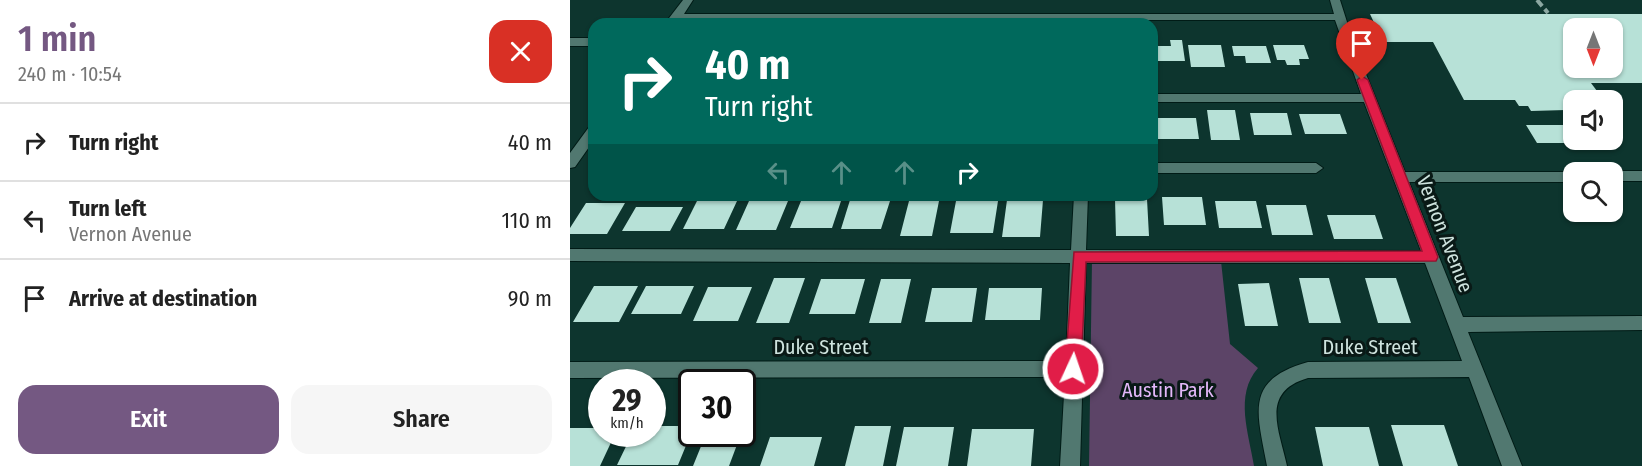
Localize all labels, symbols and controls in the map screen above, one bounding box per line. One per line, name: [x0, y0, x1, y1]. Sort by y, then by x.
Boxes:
text: 1 min: [18, 17, 96, 61]
pin: [1336, 18, 1387, 80]
north arrow: [1563, 18, 1623, 78]
map controls: [1563, 18, 1623, 222]
button: close: [489, 20, 552, 83]
icon: arrive: [1345, 27, 1378, 60]
text: 40 m: [705, 40, 790, 90]
icon: right: [606, 42, 684, 120]
text: 240 m · 10:54: [18, 62, 122, 86]
button: sound: [1563, 90, 1623, 150]
text: Turn right: [705, 91, 813, 123]
icon: right: [18, 126, 51, 159]
text: Turn right: [69, 129, 158, 156]
text: 40 m: [508, 129, 552, 156]
icon: left: [762, 156, 795, 189]
icon: ahead: [825, 156, 858, 189]
icon: ahead: [888, 156, 921, 189]
icon: right: [951, 156, 984, 189]
button: search: [1563, 162, 1623, 222]
street label: Vernon Avenue: [1412, 172, 1478, 296]
text: Turn left: [69, 195, 147, 222]
icon: left: [18, 204, 51, 237]
text: 110 m: [502, 207, 552, 234]
text: Vernon Avenue: [69, 222, 192, 246]
icon: arrive: [18, 282, 51, 315]
text: Arrive at destination: [69, 285, 257, 312]
text: 90 m: [508, 285, 552, 312]
street label: Duke Street: [774, 335, 869, 359]
street label: Duke Street: [1323, 335, 1418, 359]
position arrow: [1041, 337, 1105, 401]
speed limit sign: 30: [678, 369, 756, 447]
park label: Austin Park: [1122, 378, 1215, 402]
text: 29: [612, 383, 642, 419]
button: Exit: [18, 385, 279, 454]
button: Share: [291, 385, 552, 454]
text: km/h: [610, 414, 644, 432]

